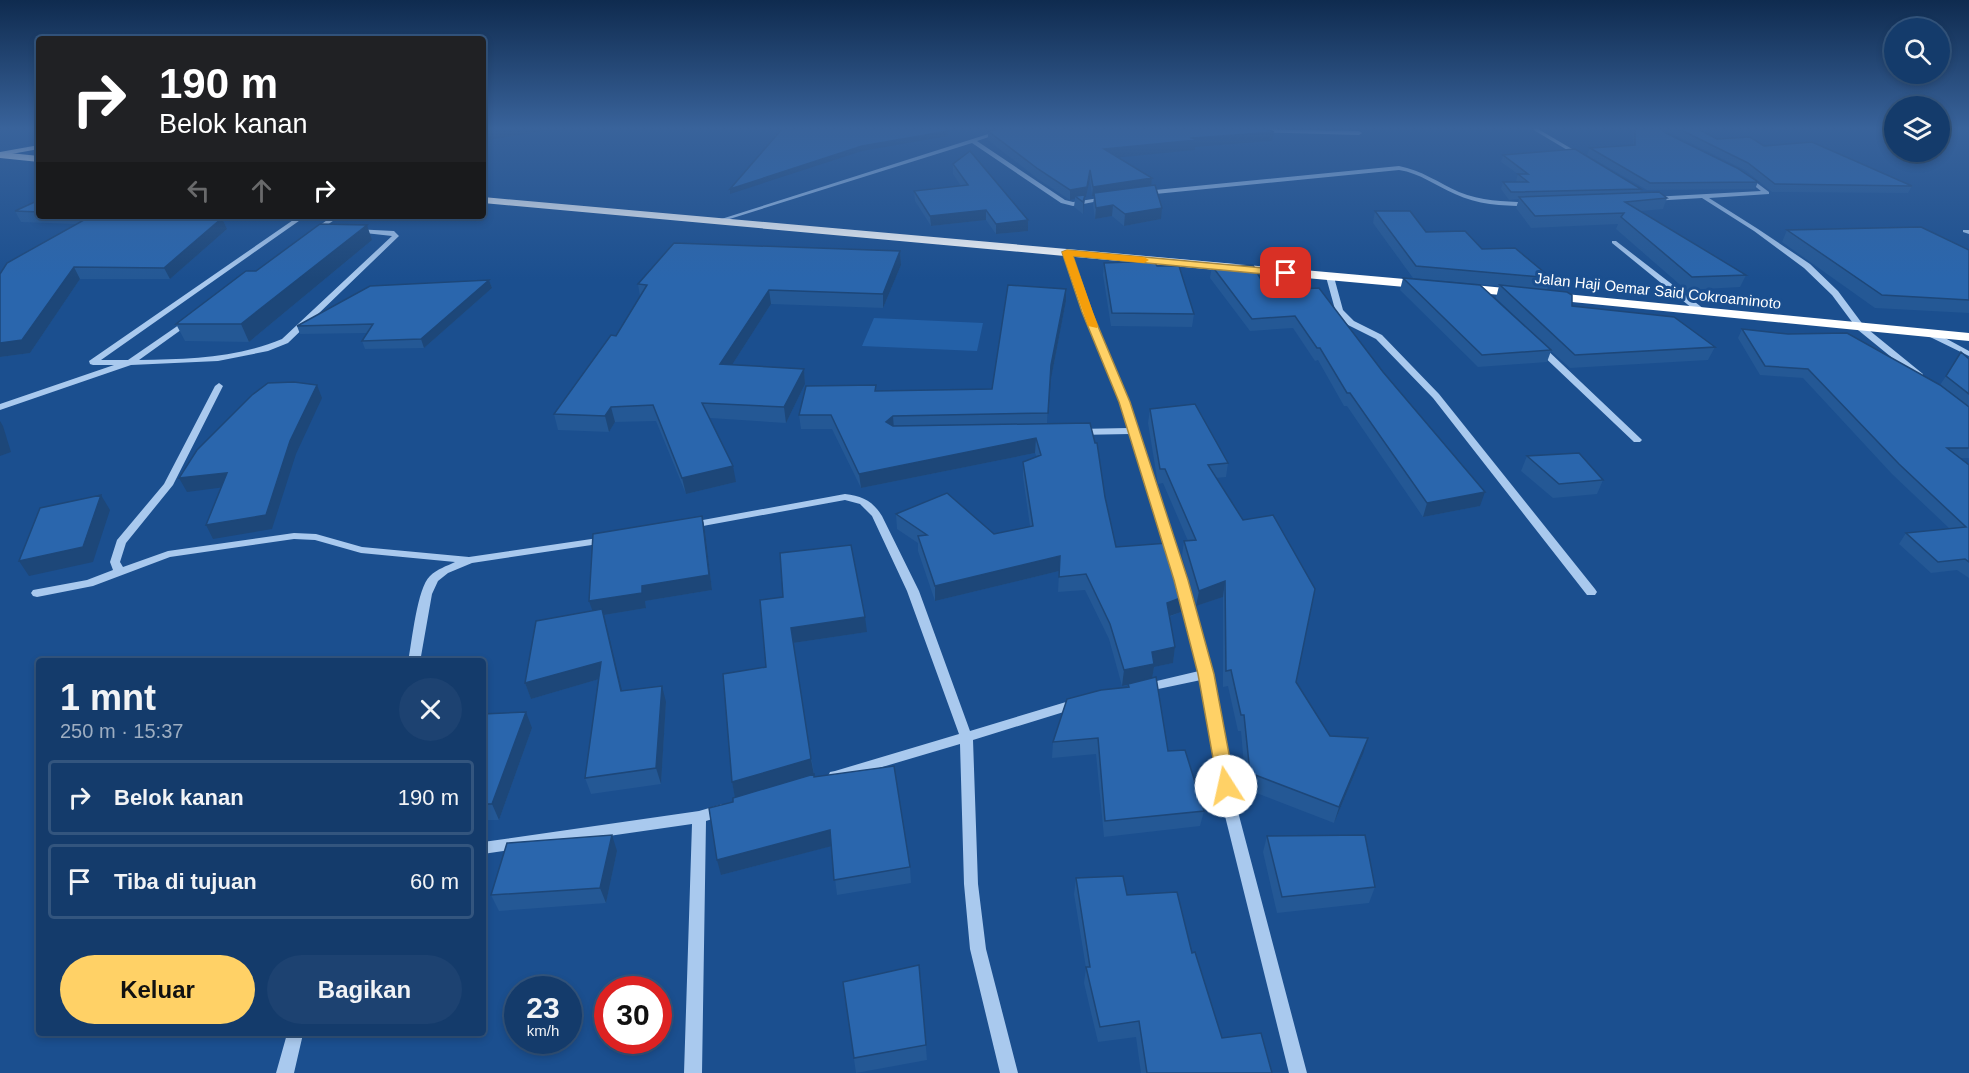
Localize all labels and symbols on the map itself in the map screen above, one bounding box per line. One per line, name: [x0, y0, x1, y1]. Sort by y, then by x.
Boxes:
pin: [1260, 247, 1311, 298]
street label: Jalan Haji Oemar Said Cokroaminoto: [1534, 269, 1782, 312]
position arrow: [1194, 754, 1258, 818]
speed limit sign: 30: [594, 976, 672, 1054]

